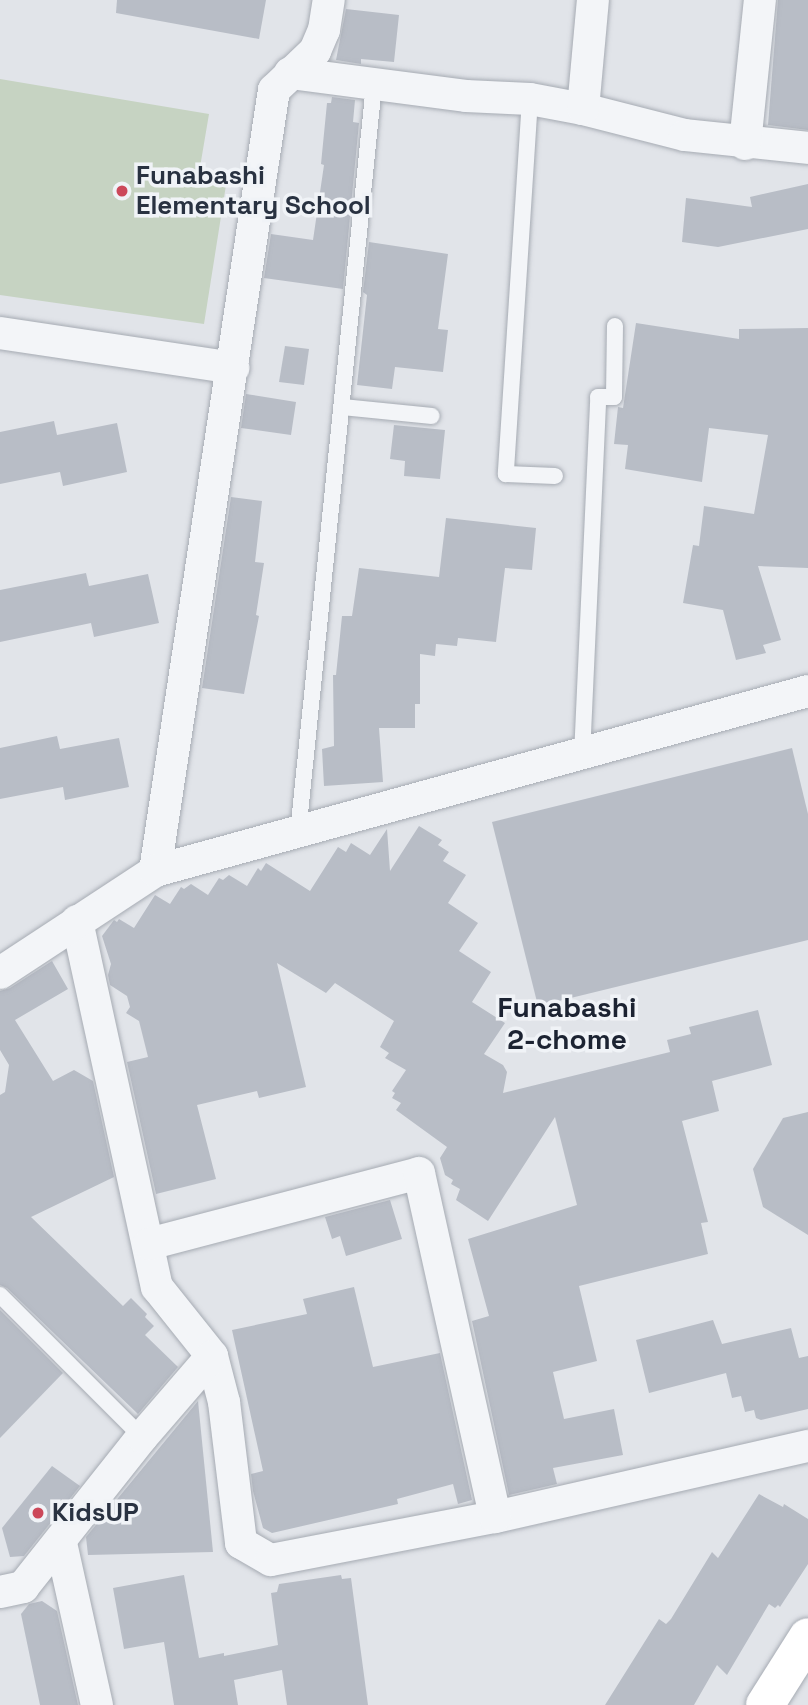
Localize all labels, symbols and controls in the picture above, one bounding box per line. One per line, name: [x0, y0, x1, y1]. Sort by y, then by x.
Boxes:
place label: Funabashi Elementary School: [136, 160, 371, 222]
marker: Funabashi Elementary School: [114, 183, 130, 199]
district label: Funabashi 2-chome: [498, 990, 636, 1056]
place label: KidsUP: [52, 1497, 139, 1529]
marker: KidsUP: [30, 1505, 46, 1521]

